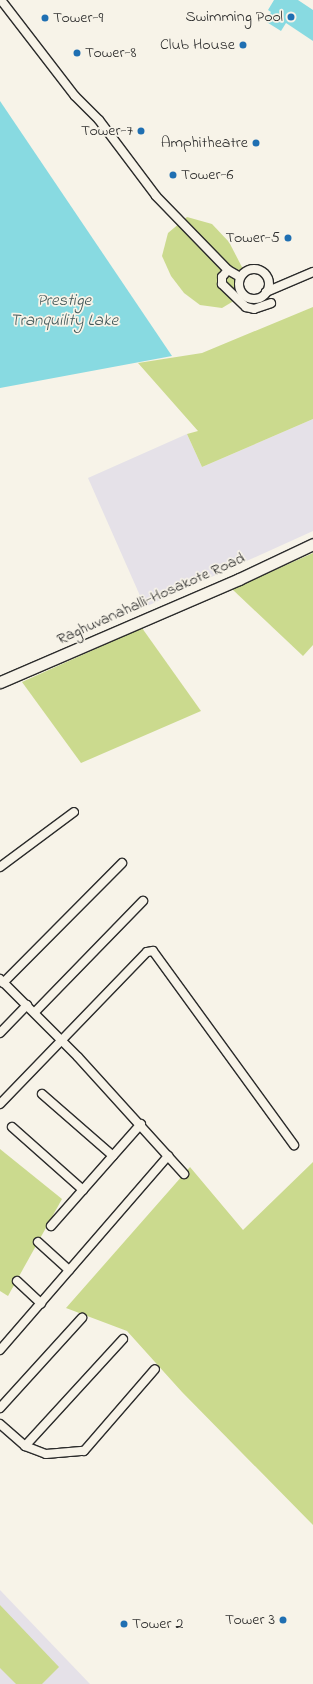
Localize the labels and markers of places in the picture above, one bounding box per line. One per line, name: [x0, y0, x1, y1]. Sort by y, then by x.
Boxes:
place label: Swimming Pool: [185, 7, 283, 27]
place label: Tower-9: [53, 8, 103, 28]
marker: Swimming Pool: [286, 12, 296, 22]
marker: Tower-9: [40, 13, 50, 23]
place label: Club House: [160, 35, 235, 55]
marker: Club House: [238, 40, 248, 50]
place label: Tower-8: [85, 43, 136, 63]
marker: Tower-8: [72, 48, 82, 58]
place label: Tower-7: [81, 121, 133, 141]
marker: Tower-7: [136, 126, 146, 136]
place label: Amphitheatre: [161, 133, 248, 153]
marker: Amphitheatre: [251, 138, 261, 148]
place label: Tower-6: [181, 165, 234, 185]
marker: Tower-6: [168, 170, 178, 180]
place label: Tower-5: [225, 228, 280, 248]
marker: Tower-5: [283, 233, 293, 243]
place label: Tower 3: [225, 1610, 275, 1630]
place label: Tower 2: [132, 1614, 183, 1634]
marker: Tower 3: [278, 1615, 288, 1625]
marker: Tower 2: [119, 1619, 129, 1629]

